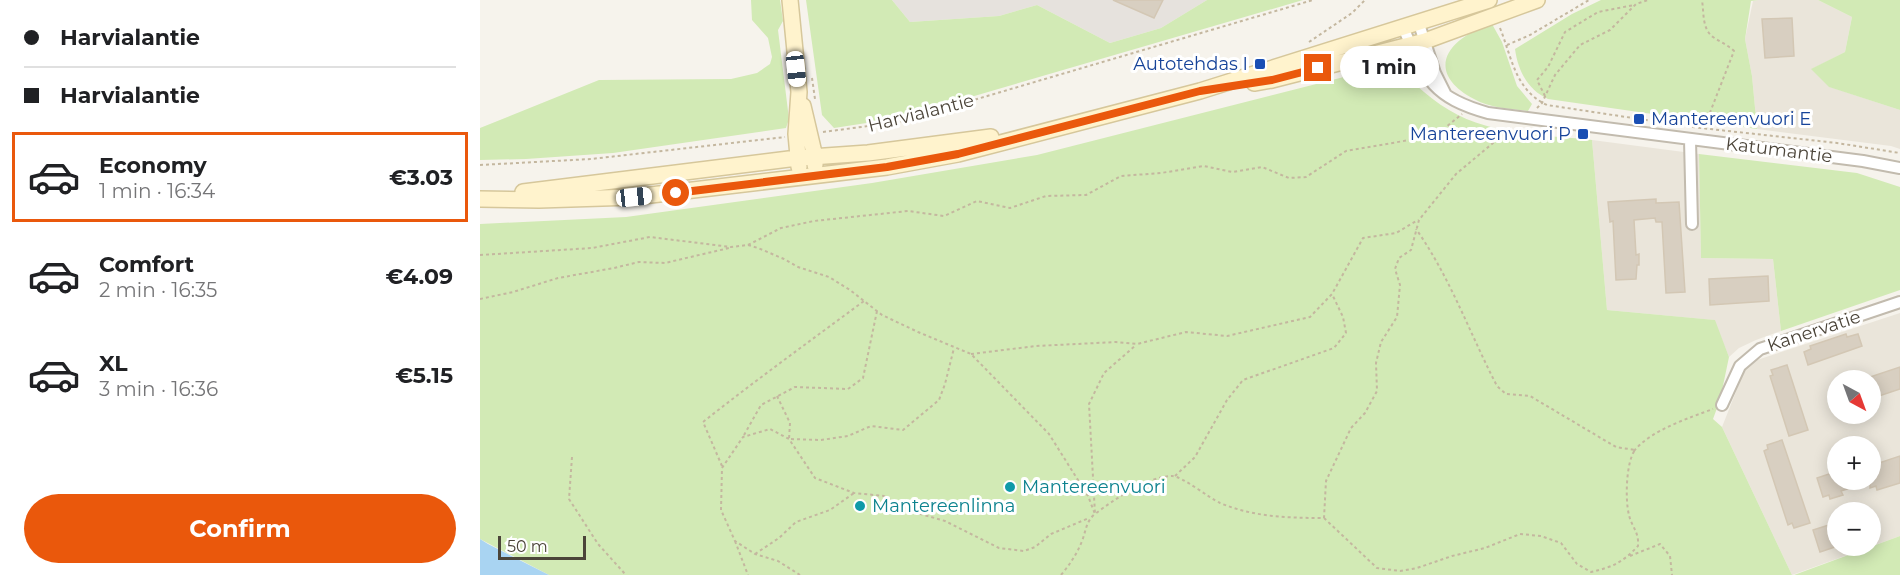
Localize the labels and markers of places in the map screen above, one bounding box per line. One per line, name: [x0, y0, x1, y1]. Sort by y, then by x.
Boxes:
place label: Autotehdas I: [1133, 53, 1248, 75]
marker: Autotehdas I: [1253, 57, 1267, 71]
place label: Mantereenvuori E: [1651, 108, 1811, 130]
marker: Mantereenvuori E: [1632, 112, 1646, 126]
place label: Mantereenvuori P: [1410, 123, 1571, 145]
marker: Mantereenvuori P: [1576, 127, 1590, 141]
place label: Mantereenvuori: [1022, 476, 1166, 498]
marker: Mantereenvuori: [1003, 480, 1017, 494]
place label: Mantereenlinna: [872, 495, 1015, 517]
marker: Mantereenlinna: [853, 499, 867, 513]

